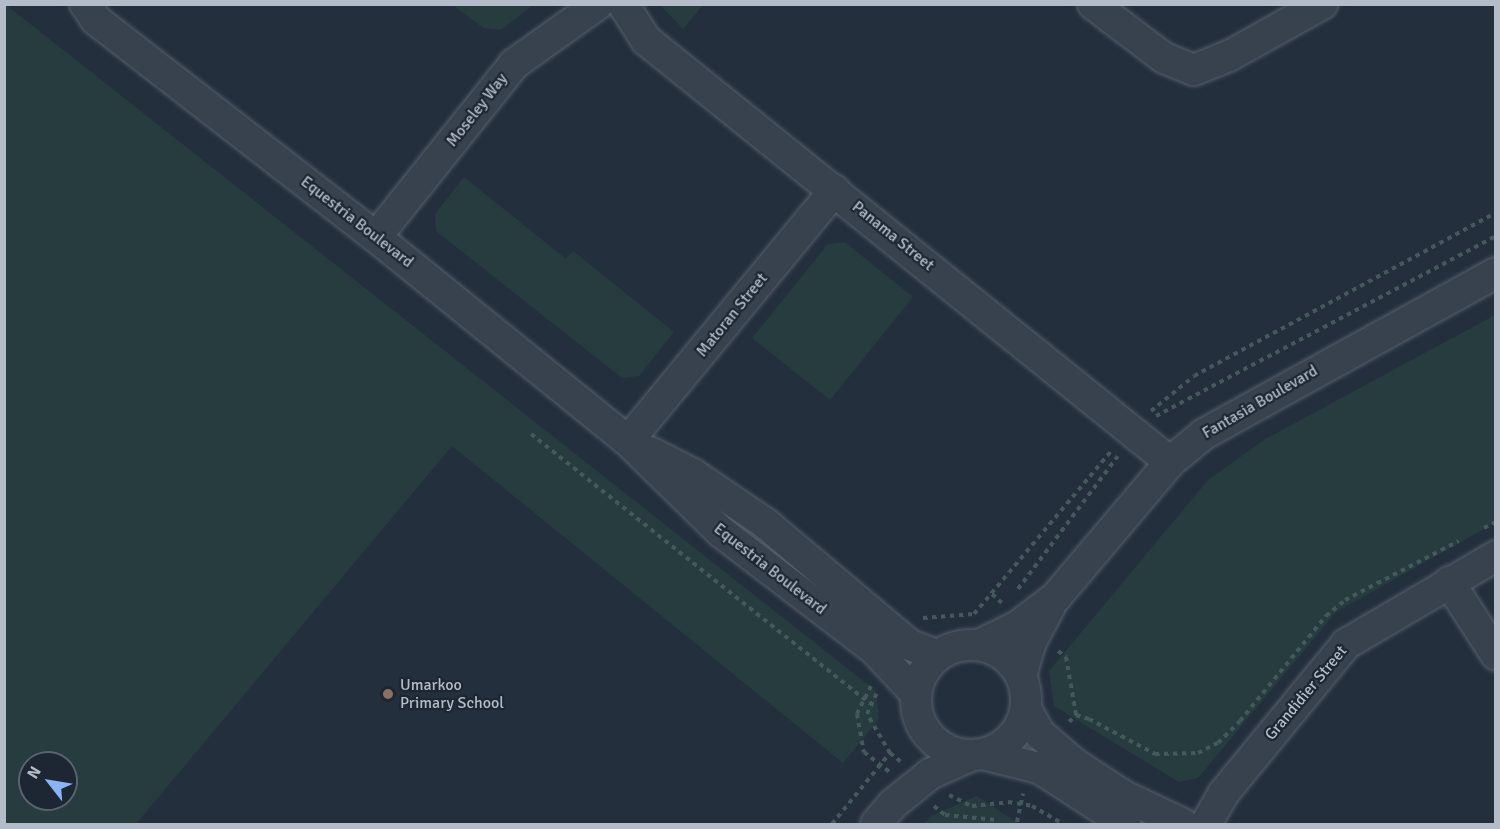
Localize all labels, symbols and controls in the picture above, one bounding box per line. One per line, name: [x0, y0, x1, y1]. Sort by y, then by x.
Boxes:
street label: Moseley Way: [442, 69, 512, 151]
street label: Equestria Boulevard: [297, 172, 417, 272]
street label: Panama Street: [848, 197, 938, 275]
street label: Matoran Street: [692, 269, 772, 361]
street label: Fantasia Boulevard: [1199, 361, 1321, 443]
street label: Equestria Boulevard: [710, 519, 830, 619]
street label: Grandidier Street: [1261, 642, 1351, 744]
place label: Umarkoo Primary School: [400, 675, 504, 713]
marker: Umarkoo Primary School: [381, 687, 395, 701]
north arrow: [18, 751, 78, 811]
text: N: [23, 763, 46, 783]

